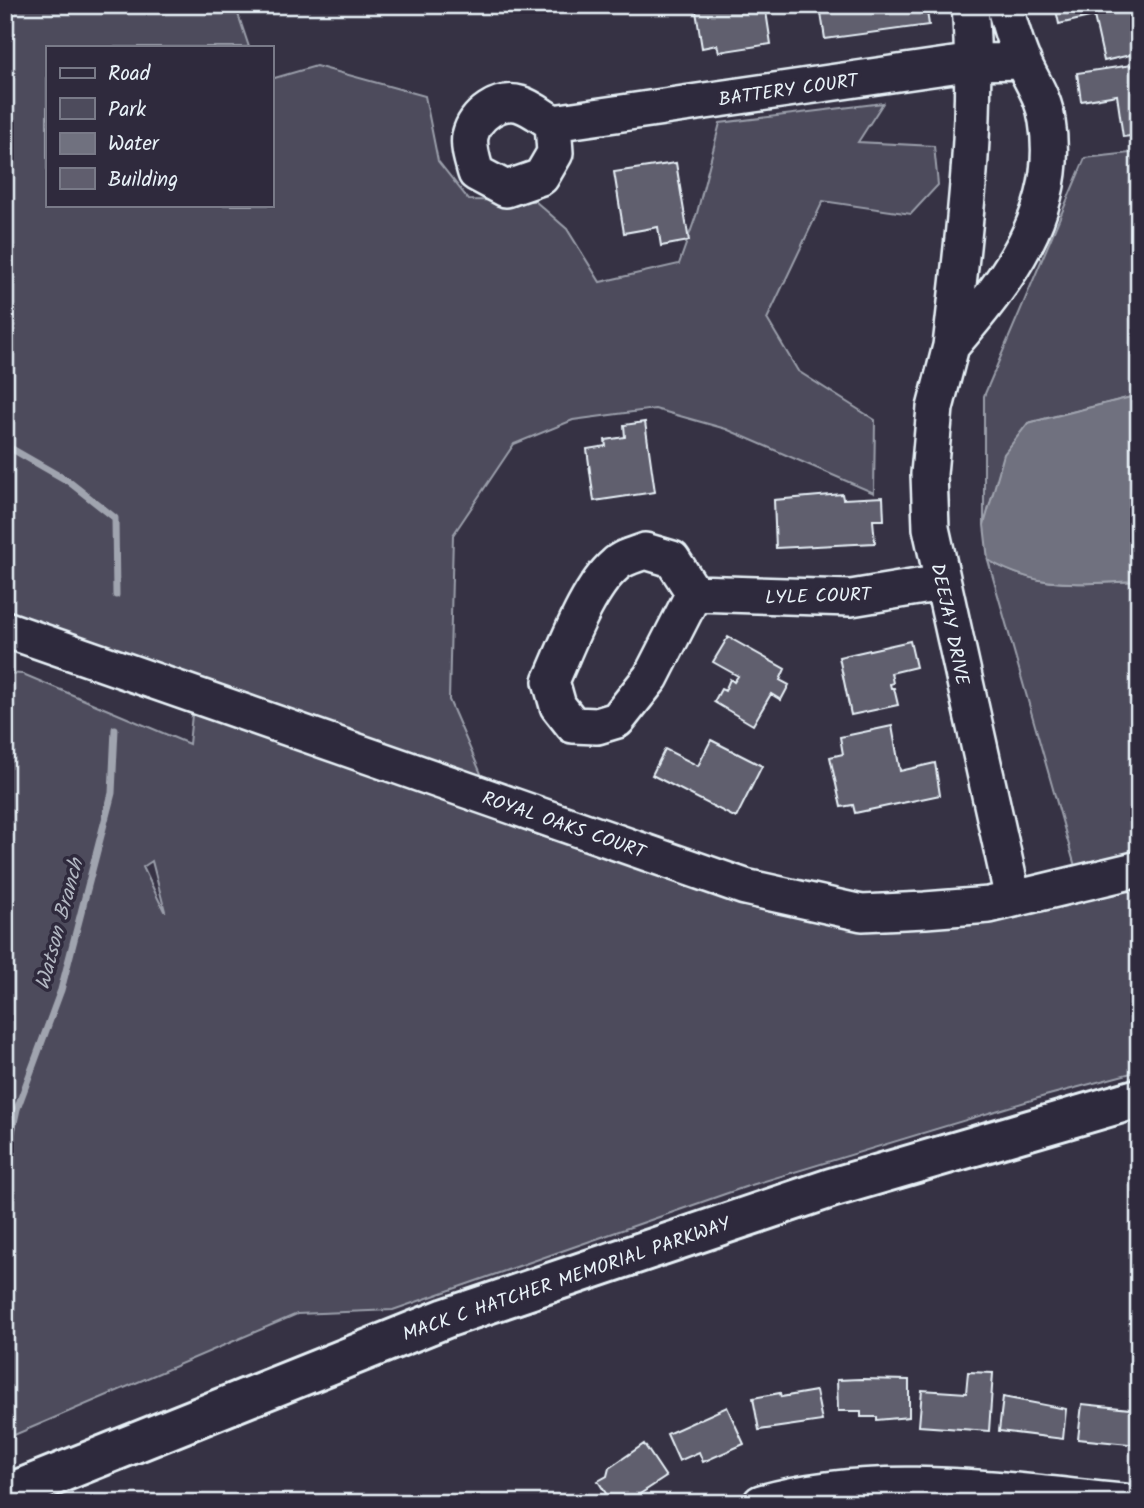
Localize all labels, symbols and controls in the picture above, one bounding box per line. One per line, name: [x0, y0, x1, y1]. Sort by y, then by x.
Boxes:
legend: [46, 46, 273, 206]
text: Road: [108, 58, 151, 91]
street label: BATTERY COURT: [717, 66, 862, 116]
text: Park: [108, 94, 146, 127]
text: Water: [108, 128, 160, 161]
text: Building: [108, 164, 178, 197]
street label: DEEJAY DRIVE: [921, 561, 977, 689]
street label: LYLE COURT: [765, 580, 873, 614]
street label: ROYAL OAKS COURT: [478, 784, 651, 869]
water label: Watson Branch: [27, 854, 94, 994]
street label: MACK C HATCHER MEMORIAL PARKWAY: [399, 1209, 736, 1350]

